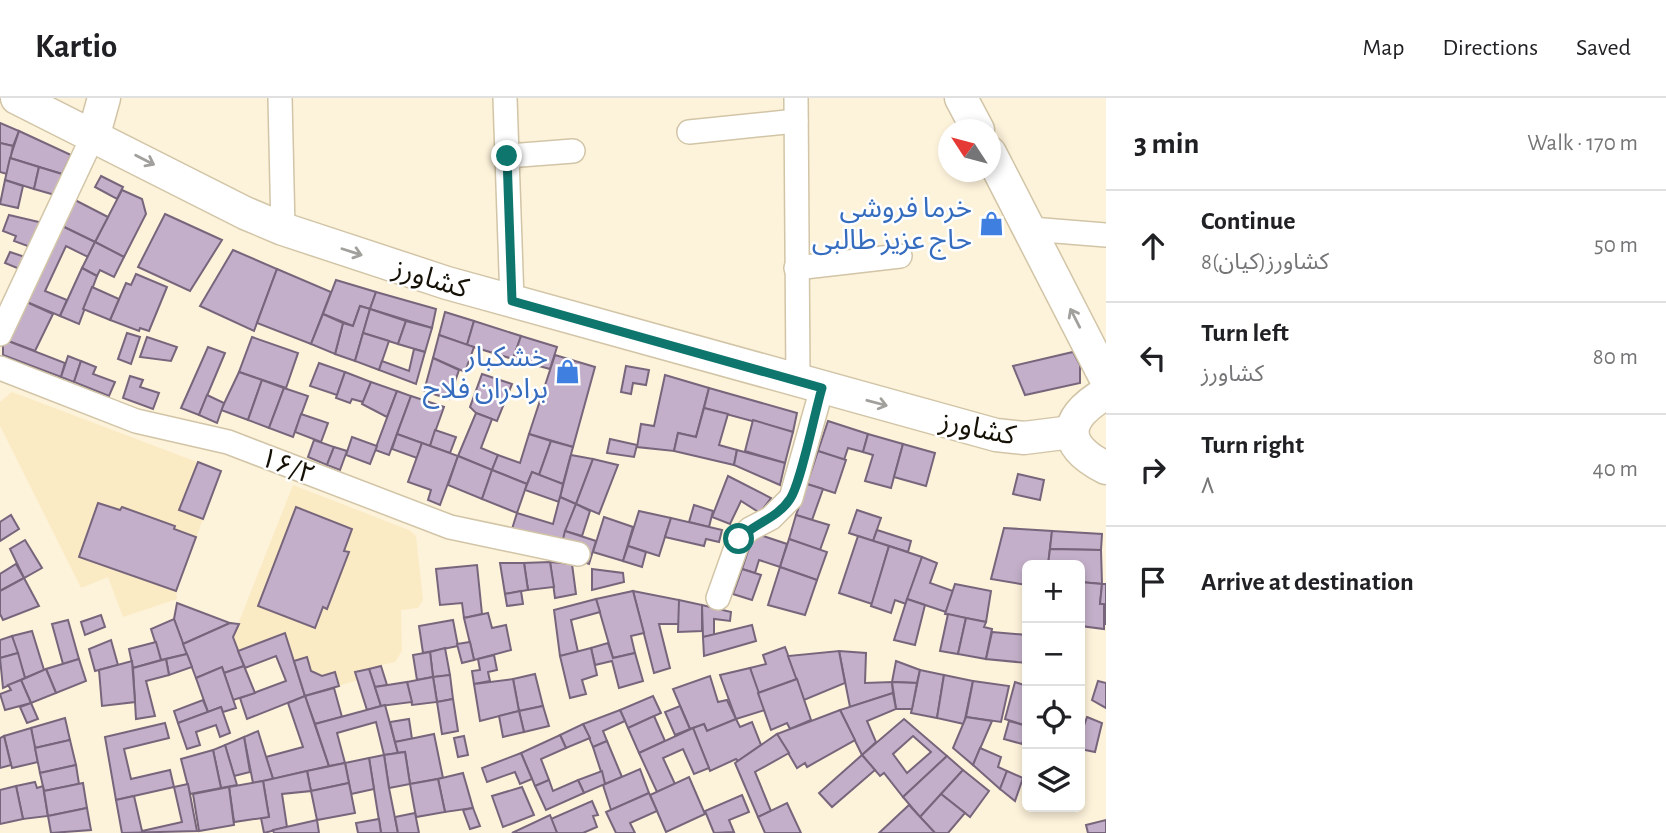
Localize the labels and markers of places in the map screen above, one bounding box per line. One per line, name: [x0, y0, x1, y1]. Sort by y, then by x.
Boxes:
place label: خرما فروشی حاج عزیز طالبی: [812, 195, 972, 260]
shop icon: خرما فروشی حاج عزیز طالبی: [978, 209, 1006, 237]
place label: خشکبار برادران فلاح: [423, 344, 548, 409]
shop icon: خشکبار برادران فلاح: [554, 358, 582, 386]

